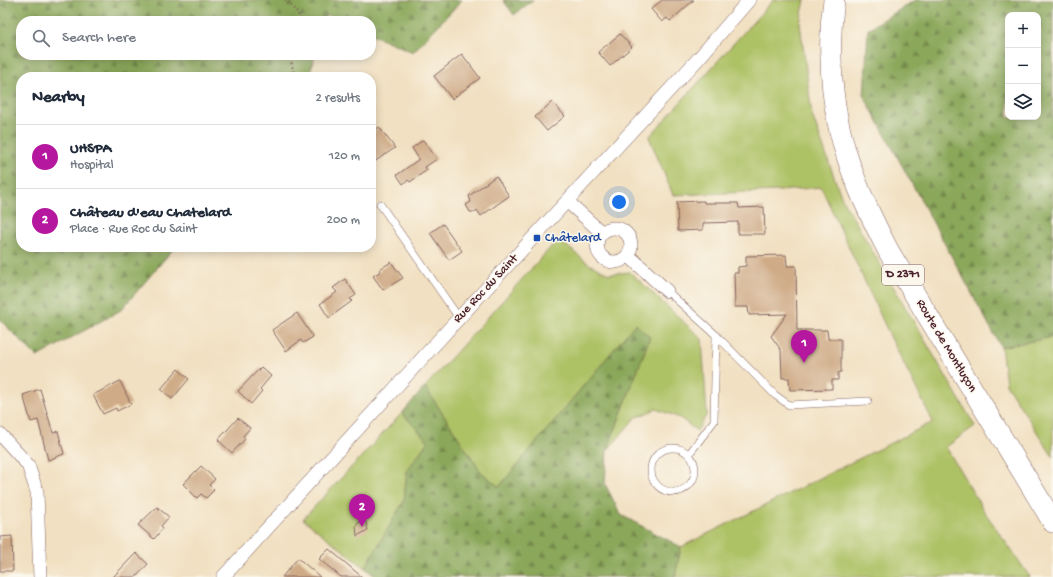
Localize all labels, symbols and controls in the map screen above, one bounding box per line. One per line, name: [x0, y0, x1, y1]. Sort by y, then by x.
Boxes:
map controls: [1005, 12, 1041, 120]
button: +: [1005, 12, 1041, 48]
search box: [16, 16, 376, 60]
icon: search: [30, 27, 52, 49]
text: Search here: [62, 29, 136, 47]
button: −: [1005, 48, 1041, 84]
button: layers: [1005, 84, 1041, 120]
text: Nearby: [32, 88, 85, 108]
text: 2 results: [315, 91, 360, 106]
text: UHSPA: [70, 140, 111, 158]
text: 1: [42, 149, 48, 164]
text: 120 m: [329, 149, 360, 164]
text: Hospital: [70, 158, 114, 173]
your location: [609, 192, 629, 212]
text: Château d'eau Chatelard: [70, 204, 231, 222]
text: 2: [42, 213, 48, 228]
text: 200 m: [327, 213, 360, 228]
text: Place · Rue Roc du Saint: [70, 222, 197, 237]
place label: Châtelard: [545, 230, 602, 246]
marker: Châtelard: [532, 233, 542, 243]
street label: Rue Roc du Saint: [450, 250, 523, 326]
road number: D 2371: [882, 265, 924, 285]
street label: Route de Montluçon: [912, 297, 980, 396]
pin: 1: [791, 330, 817, 363]
pin: 2: [349, 494, 375, 527]

